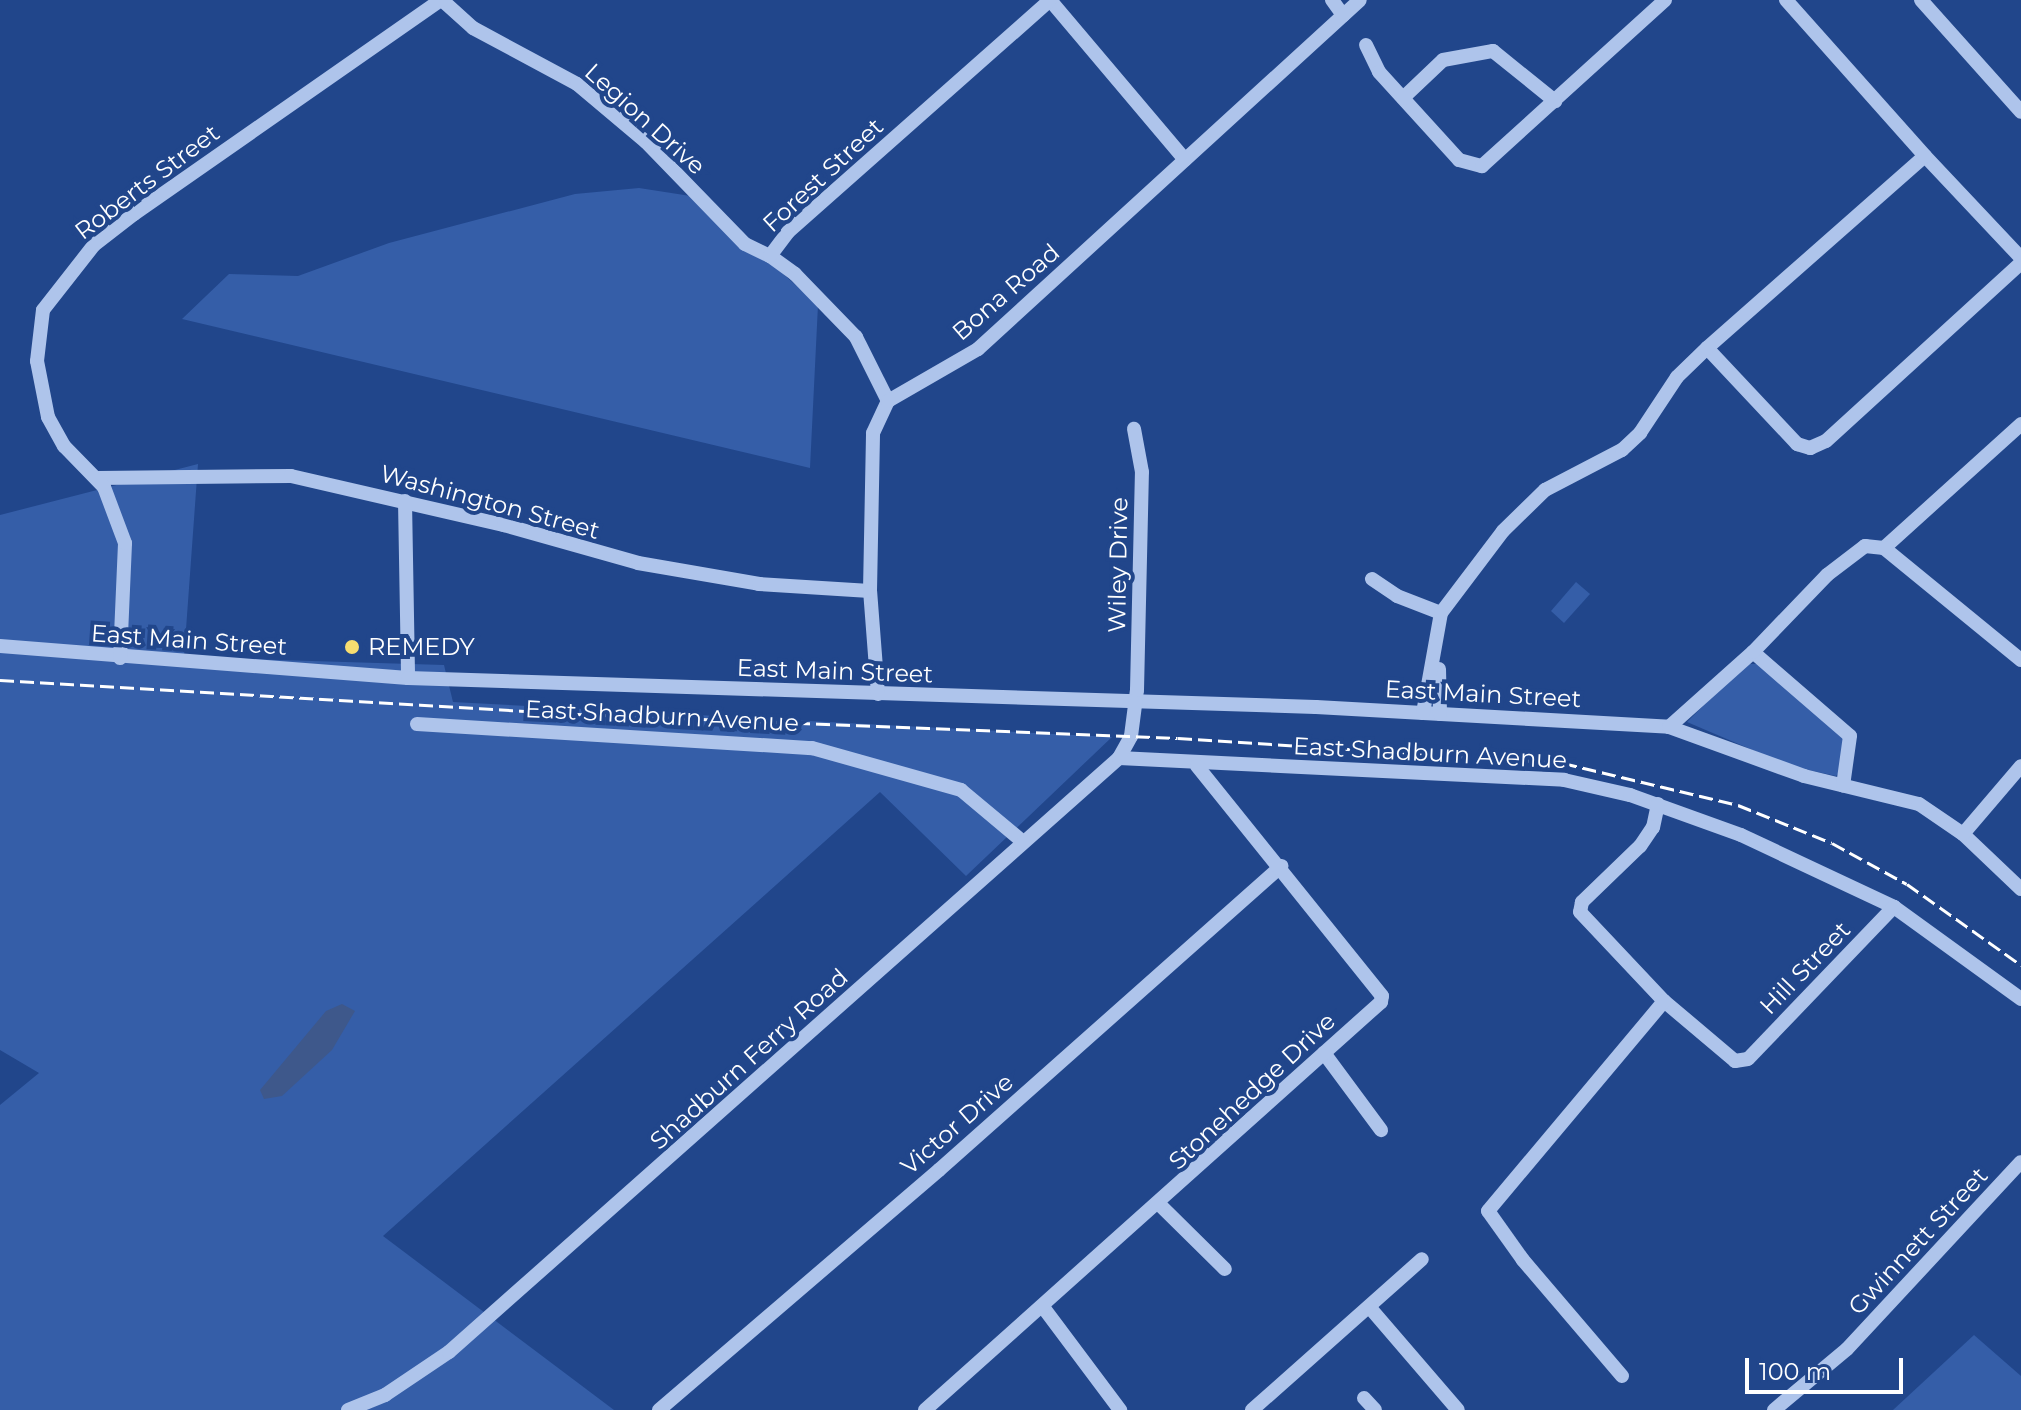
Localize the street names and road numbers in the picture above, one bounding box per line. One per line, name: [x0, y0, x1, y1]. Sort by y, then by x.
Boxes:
street label: Legion Drive: [579, 58, 711, 180]
street label: Forest Street: [757, 112, 889, 238]
street label: Roberts Street: [69, 118, 225, 246]
street label: Bona Road: [947, 238, 1065, 346]
street label: Washington Street: [377, 459, 603, 545]
street label: Wiley Drive: [1102, 497, 1134, 633]
street label: East Main Street: [90, 619, 288, 661]
street label: East Main Street: [736, 653, 934, 689]
street label: East Main Street: [1384, 674, 1582, 714]
street label: East Shadburn Avenue: [524, 694, 800, 738]
street label: East Shadburn Avenue: [1292, 731, 1568, 775]
street label: Hill Street: [1754, 916, 1856, 1020]
street label: Shadburn Ferry Road: [644, 963, 854, 1155]
street label: Stonehedge Drive: [1163, 1007, 1341, 1175]
street label: Victor Drive: [895, 1067, 1019, 1181]
street label: Gwinnett Street: [1842, 1161, 1994, 1321]

